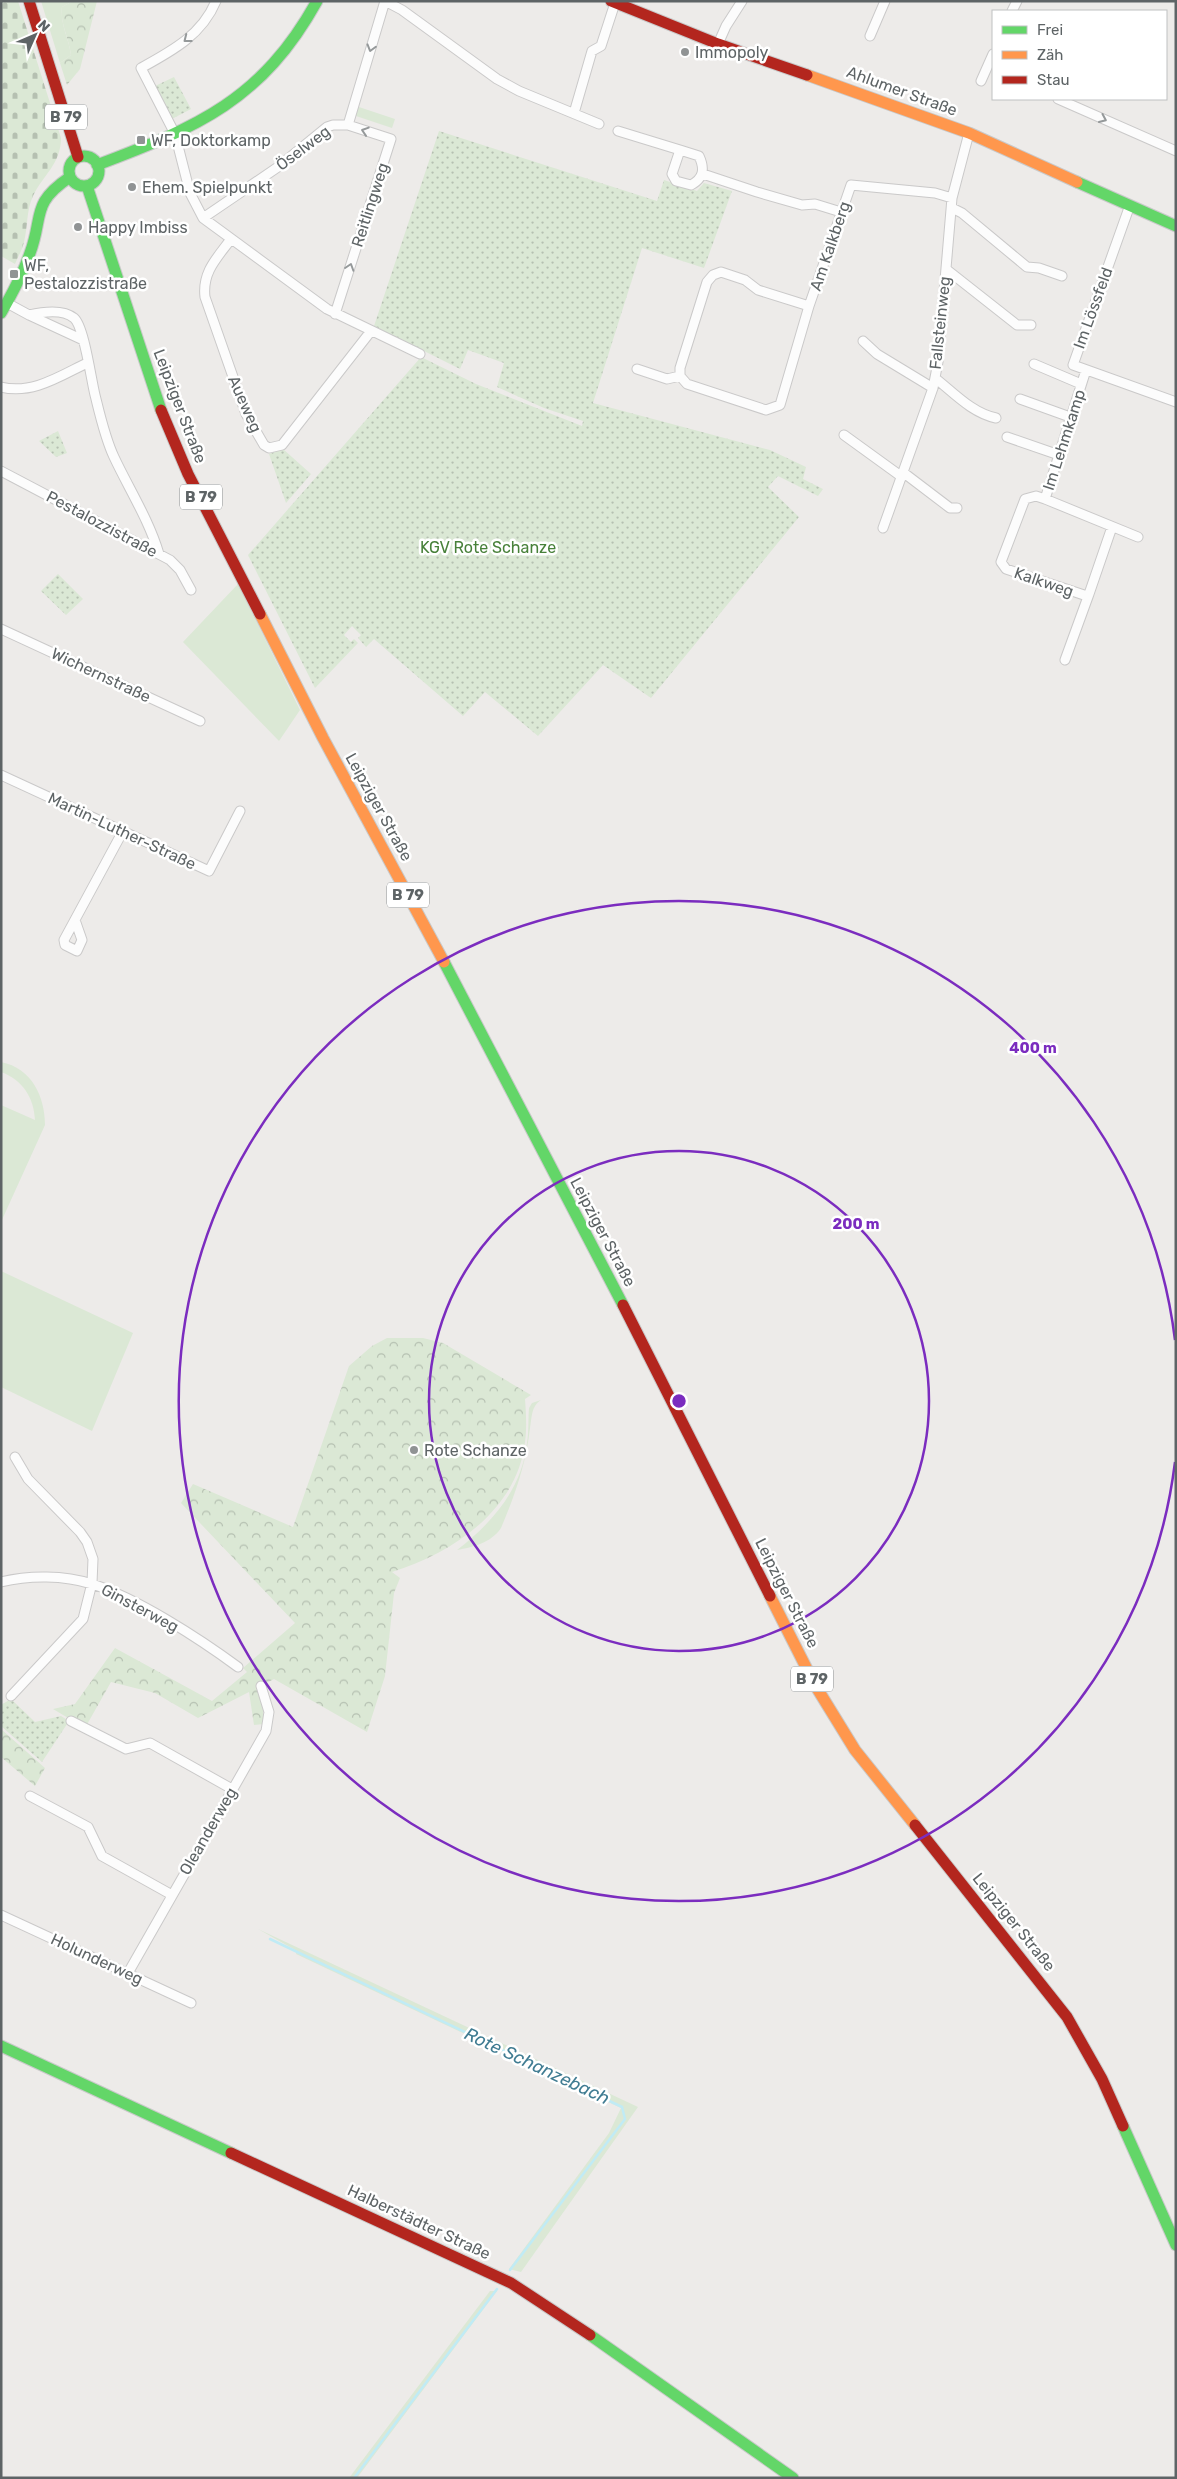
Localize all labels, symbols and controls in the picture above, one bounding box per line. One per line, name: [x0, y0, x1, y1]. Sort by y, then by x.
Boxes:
north arrow: [10, 10, 60, 60]
legend: [992, 10, 1167, 100]
text: N: [34, 17, 53, 36]
text: Frei: [1037, 21, 1063, 39]
one-way arrow: [184, 34, 193, 42]
one-way arrow: [367, 43, 377, 52]
place label: Immopoly: [695, 43, 769, 62]
marker: Immopoly: [679, 46, 691, 58]
text: Zäh: [1037, 46, 1063, 64]
street label: Ahlumer Straße: [844, 62, 960, 120]
text: Stau: [1037, 71, 1070, 89]
road number: B 79: [45, 104, 87, 130]
one-way arrow: [1098, 112, 1107, 123]
street label: Öselweg: [272, 121, 334, 175]
one-way arrow: [361, 126, 370, 136]
place label: WF, Doktorkamp: [151, 131, 271, 150]
marker: WF, Doktorkamp: [135, 134, 147, 146]
street label: Reitlingweg: [347, 160, 393, 250]
place label: Ehem. Spielpunkt: [142, 178, 272, 197]
marker: Ehem. Spielpunkt: [126, 181, 138, 193]
street label: Am Kalkberg: [806, 199, 854, 293]
place label: Happy Imbiss: [88, 218, 188, 237]
marker: Happy Imbiss: [72, 221, 84, 233]
place label: WF, Pestalozzistraße: [24, 256, 147, 293]
one-way arrow: [344, 264, 354, 272]
street label: Im Lössfeld: [1069, 265, 1117, 351]
marker: WF, Pestalozzistraße: [8, 268, 20, 280]
street label: Fallsteinweg: [926, 276, 954, 370]
street label: Leipziger Straße: [150, 346, 211, 466]
street label: Aueweg: [224, 373, 266, 435]
street label: Im Lehmkamp: [1039, 387, 1089, 493]
road number: B 79: [180, 484, 222, 510]
street label: Pestalozzistraße: [43, 487, 161, 561]
park label: KGV Rote Schanze: [420, 538, 556, 557]
street label: Kalkweg: [1012, 563, 1076, 601]
street label: Wichernstraße: [48, 644, 154, 706]
street label: Leipziger Straße: [341, 750, 417, 864]
street label: Martin-Luther-Straße: [45, 788, 199, 874]
road number: B 79: [387, 882, 429, 908]
text: 400 m: [1009, 1039, 1057, 1057]
street label: Leipziger Straße: [566, 1174, 640, 1290]
text: 200 m: [832, 1215, 880, 1233]
centre of rings: [670, 1392, 688, 1410]
place label: Rote Schanze: [424, 1441, 527, 1460]
marker: Rote Schanze: [408, 1444, 420, 1456]
street label: Leipziger Straße: [751, 1535, 823, 1651]
street label: Ginsterweg: [98, 1580, 182, 1636]
road number: B 79: [791, 1666, 833, 1692]
street label: Oleanderweg: [175, 1784, 241, 1878]
street label: Leipziger Straße: [969, 1869, 1059, 1975]
street label: Holunderweg: [48, 1929, 146, 1989]
water label: Rote Schanzebach: [461, 2023, 613, 2109]
street label: Halberstädter Straße: [344, 2180, 494, 2264]

